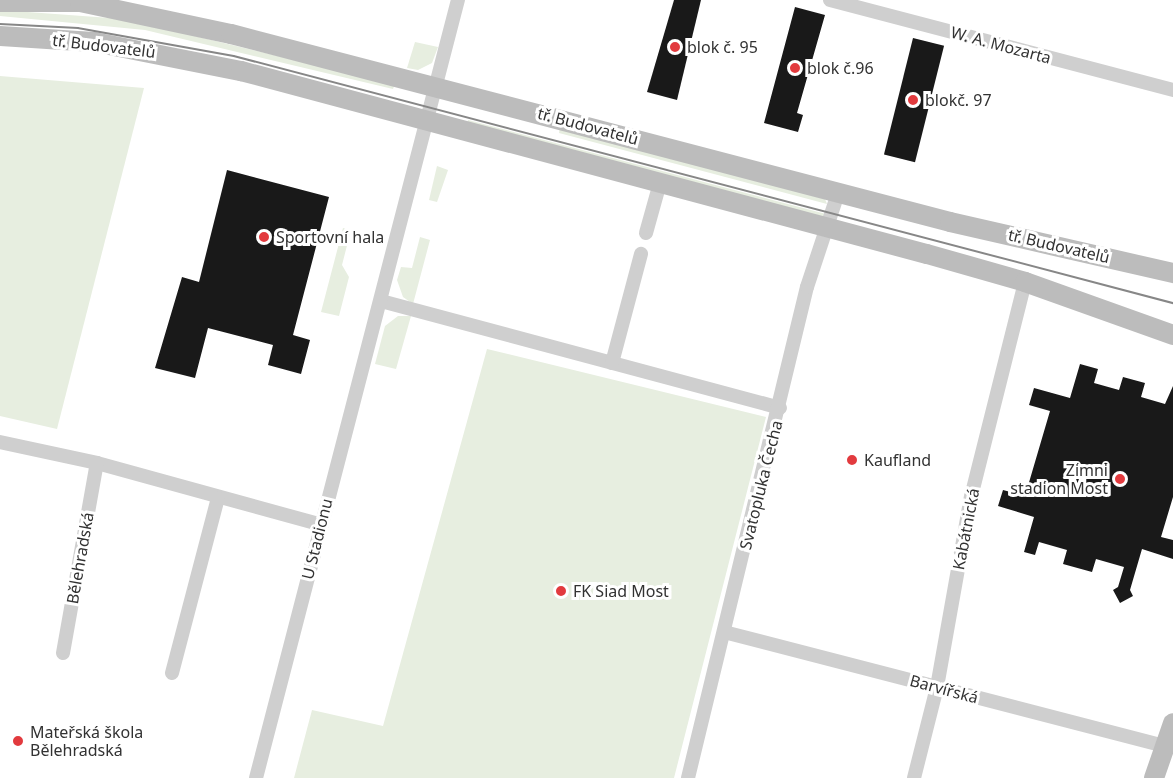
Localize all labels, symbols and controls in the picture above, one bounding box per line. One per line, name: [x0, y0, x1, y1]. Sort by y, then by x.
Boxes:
street label: W. A. Mozarta: [949, 22, 1053, 68]
street label: tř. Budovatelů: [51, 30, 157, 62]
place label: blok č. 95: [687, 37, 758, 57]
marker: blok č. 95: [668, 40, 682, 54]
place label: blok č.96: [807, 58, 874, 78]
marker: blok č.96: [788, 61, 802, 75]
place label: blokč. 97: [925, 90, 992, 110]
marker: blokč. 97: [906, 93, 920, 107]
street label: tř. Budovatelů: [535, 103, 641, 149]
street label: tř. Budovatelů: [1006, 225, 1112, 267]
place label: Sportovní hala: [276, 227, 384, 247]
marker: Sportovní hala: [257, 230, 271, 244]
street label: Svatopluka Čecha: [736, 418, 786, 552]
place label: Kaufland: [864, 450, 931, 470]
marker: Kaufland: [845, 453, 859, 467]
place label: Zimni stadion Most: [1010, 460, 1108, 498]
marker: Zimni stadion Most: [1113, 472, 1127, 486]
street label: Kabátnická: [949, 487, 983, 571]
street label: U Stadionu: [298, 496, 336, 582]
street label: Bělehradská: [62, 511, 98, 605]
place label: FK Siad Most: [573, 581, 669, 601]
marker: FK Siad Most: [554, 584, 568, 598]
street label: Barvířská: [908, 671, 980, 707]
place label: Mateřská škola Bělehradská: [30, 722, 143, 760]
marker: Mateřská škola Bělehradská: [11, 734, 25, 748]

